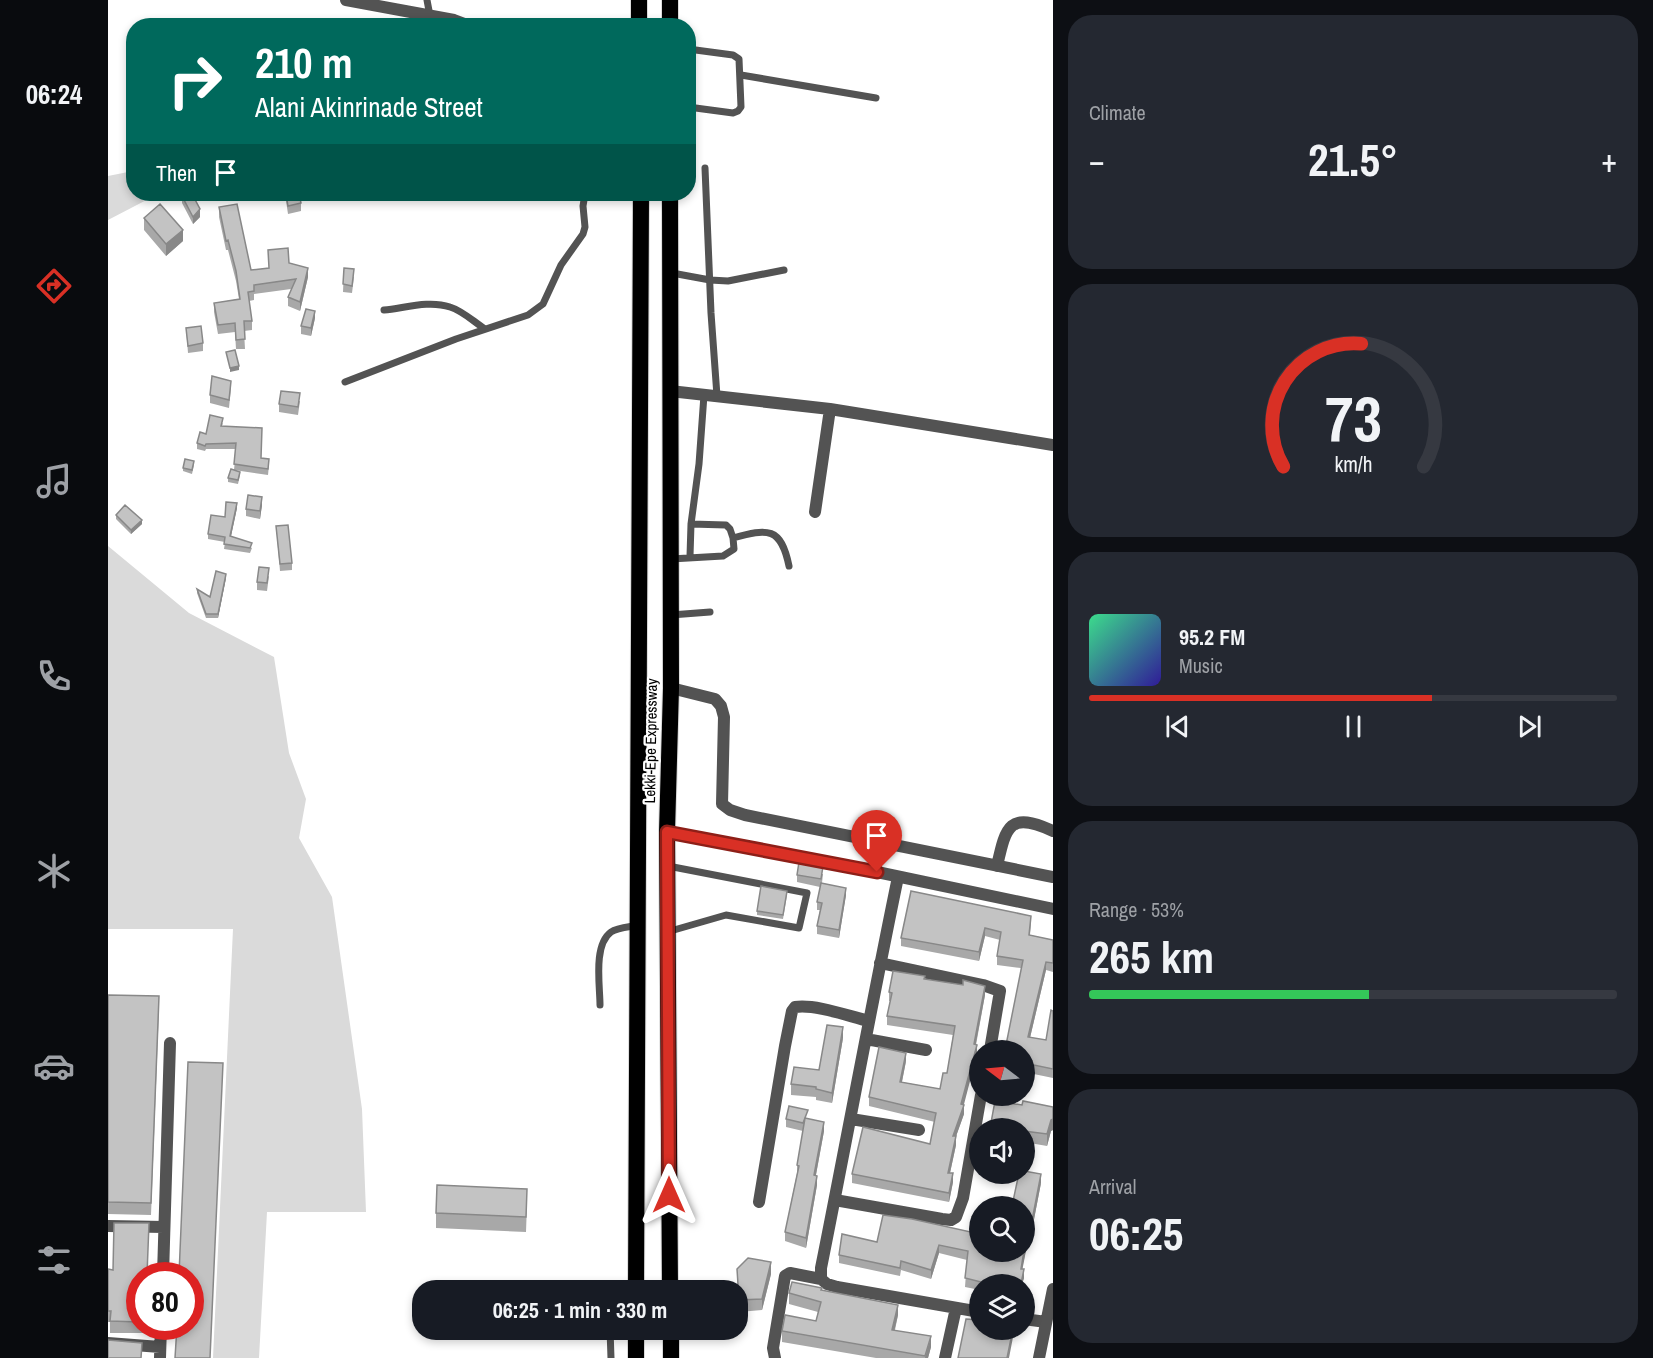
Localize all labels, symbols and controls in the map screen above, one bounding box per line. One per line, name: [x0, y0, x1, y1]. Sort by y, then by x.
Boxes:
text: 210 m: [255, 35, 353, 91]
icon: right: [156, 42, 234, 120]
text: 06:24: [26, 76, 82, 112]
text: Alani Akinrinade Street: [255, 89, 483, 125]
text: Climate: [1089, 99, 1146, 126]
text: 21.5°: [1308, 129, 1398, 190]
text: −: [1089, 138, 1105, 182]
text: +: [1601, 138, 1617, 182]
icon: arrive: [209, 156, 242, 189]
text: Then: [156, 158, 197, 188]
icon: directions: [33, 265, 75, 307]
text: 73: [1325, 377, 1381, 461]
text: km/h: [1334, 451, 1372, 480]
icon: music: [33, 460, 75, 502]
text: 95.2 FM: [1179, 622, 1245, 652]
text: Music: [1179, 652, 1223, 679]
icon: phone: [33, 655, 75, 697]
street label: Lekki-Epe Expressway: [639, 677, 662, 804]
icon: previous: [1161, 710, 1194, 743]
icon: pause: [1337, 710, 1370, 743]
icon: next: [1513, 710, 1546, 743]
pin: [851, 810, 902, 872]
icon: arrive: [860, 819, 893, 852]
icon: climate: [33, 850, 75, 892]
text: Range · 53%: [1089, 896, 1184, 923]
text: 265 km: [1089, 926, 1214, 987]
north arrow: [969, 1040, 1035, 1106]
map controls: [969, 1040, 1035, 1340]
icon: car: [33, 1045, 75, 1087]
button: sound: [969, 1118, 1035, 1184]
position arrow: [637, 1163, 701, 1227]
text: Arrival: [1089, 1173, 1136, 1200]
button: search: [969, 1196, 1035, 1262]
text: 06:25: [1089, 1203, 1183, 1264]
icon: filters: [33, 1239, 75, 1281]
speed limit sign: 80: [126, 1262, 204, 1340]
button: layers: [969, 1274, 1035, 1340]
text: 06:25 · 1 min · 330 m: [493, 1295, 667, 1325]

